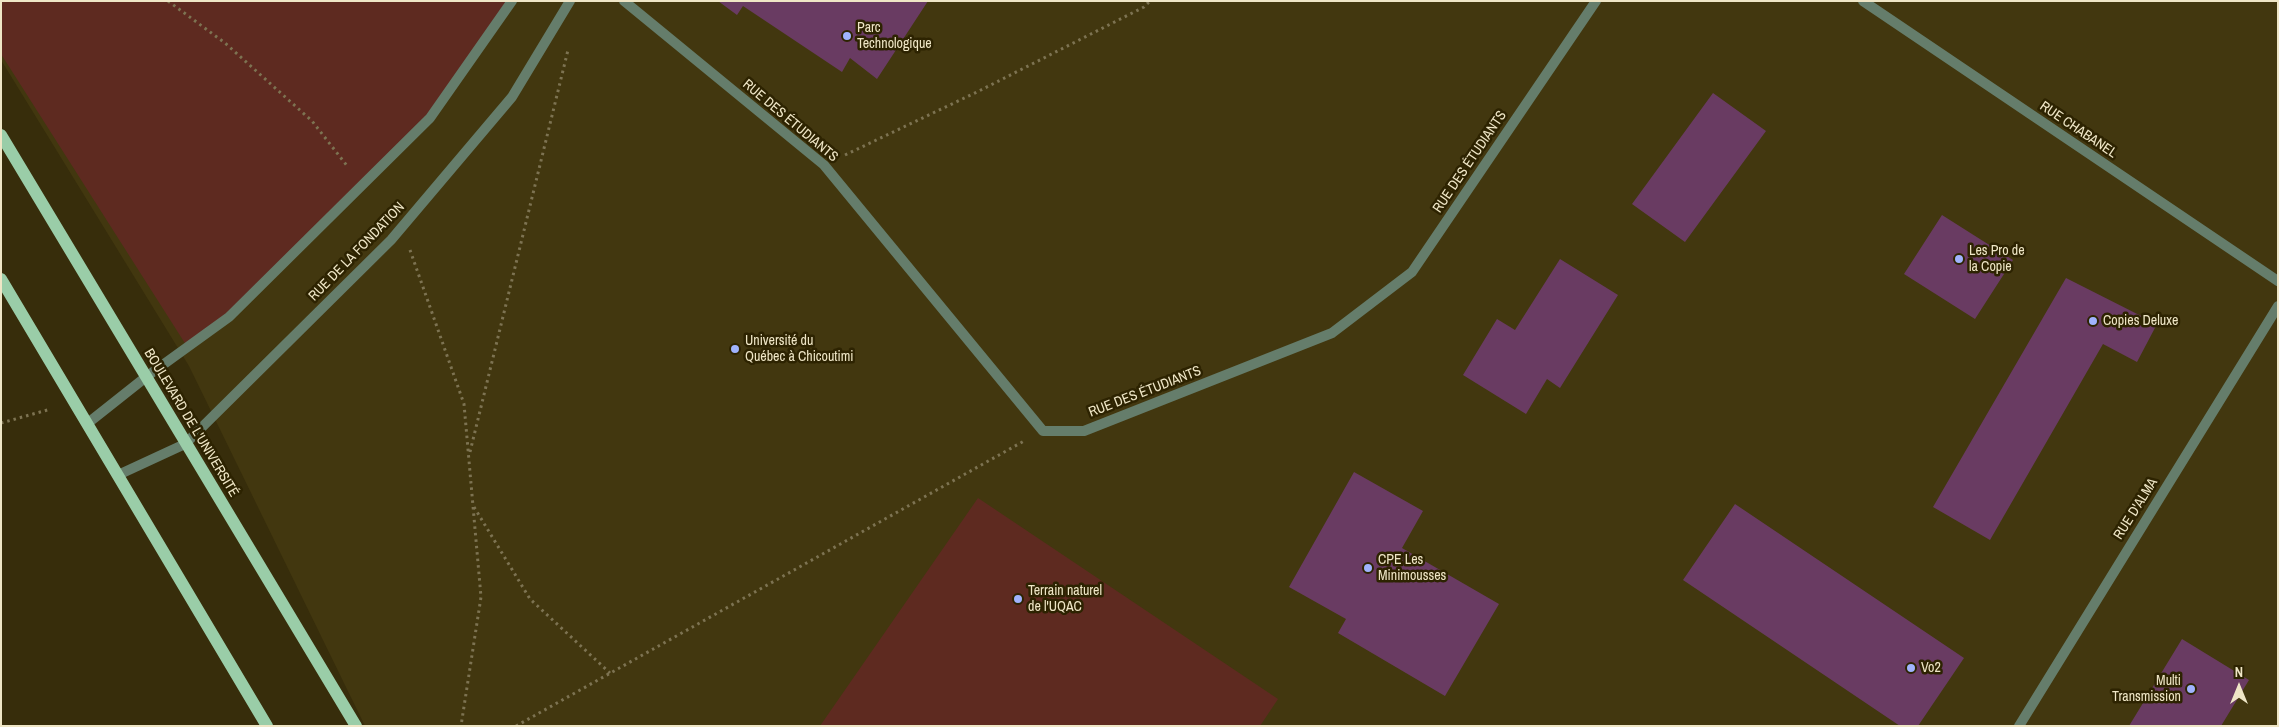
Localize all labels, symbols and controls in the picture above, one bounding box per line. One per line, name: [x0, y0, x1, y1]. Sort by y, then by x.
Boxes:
place label: Parc Technologique: [857, 20, 932, 52]
marker: Parc Technologique: [841, 30, 853, 42]
street label: RUE DES ÉTUDIANTS: [739, 76, 841, 166]
street label: RUE CHABANEL: [2036, 98, 2120, 162]
street label: RUE DES ÉTUDIANTS: [1430, 108, 1510, 216]
street label: RUE DE LA FONDATION: [306, 199, 408, 305]
place label: Les Pro de la Copie: [1969, 243, 2025, 276]
marker: Les Pro de la Copie: [1953, 253, 1965, 265]
place label: Copies Deluxe: [2103, 313, 2178, 329]
marker: Copies Deluxe: [2087, 315, 2099, 327]
place label: Université du Québec à Chicoutimi: [745, 333, 853, 366]
marker: Université du Québec à Chicoutimi: [729, 343, 741, 355]
street label: BOULEVARD DE L'UNIVERSITÉ: [140, 346, 242, 500]
street label: RUE DES ÉTUDIANTS: [1086, 363, 1204, 421]
street label: RUE D'ALMA: [2111, 475, 2161, 543]
place label: CPE Les Minimousses: [1378, 552, 1446, 584]
marker: CPE Les Minimousses: [1362, 562, 1374, 574]
place label: Terrain naturel de l'UQAC: [1028, 583, 1102, 616]
marker: Terrain naturel de l'UQAC: [1012, 593, 1024, 605]
place label: Vo2: [1921, 660, 1941, 676]
marker: Vo2: [1905, 662, 1917, 674]
north arrow: [2214, 662, 2264, 712]
text: N: [2235, 663, 2243, 681]
place label: Multi Transmission: [2112, 673, 2181, 706]
marker: Multi Transmission: [2185, 683, 2197, 695]

